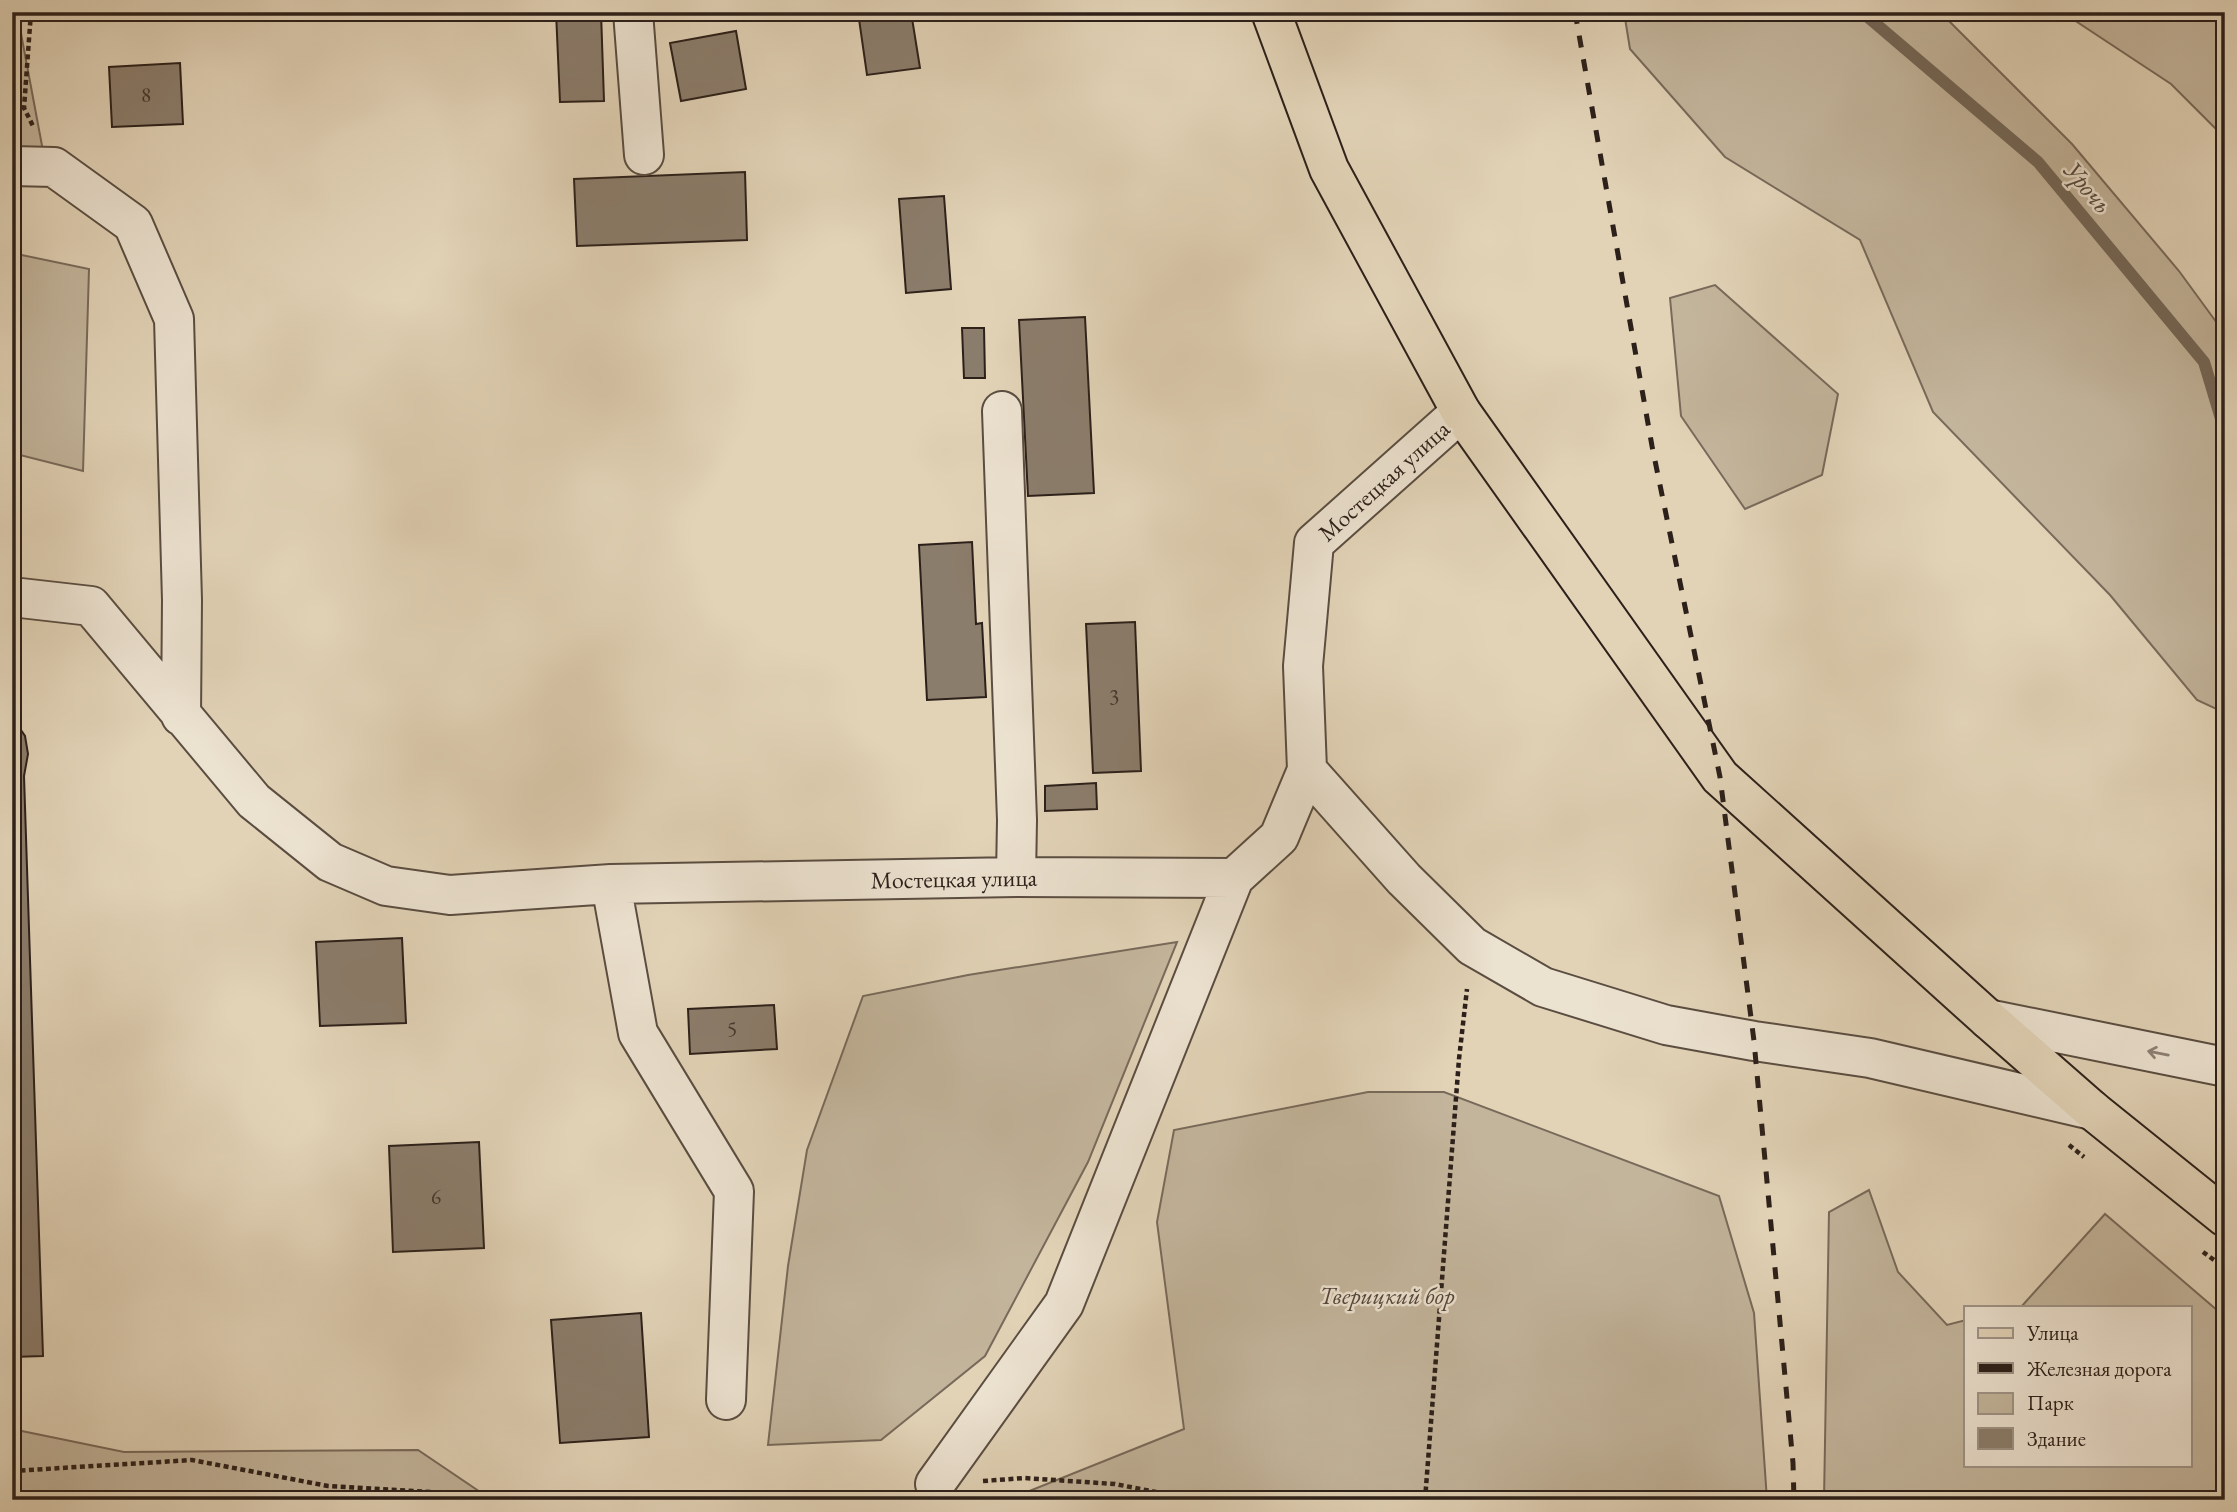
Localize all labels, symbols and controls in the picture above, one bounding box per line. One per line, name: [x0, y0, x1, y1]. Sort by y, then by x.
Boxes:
house number: 8: [141, 81, 151, 108]
water label: Урочь: [2056, 154, 2120, 220]
street label: Мостецкая улица: [1311, 413, 1456, 548]
house number: 3: [1109, 683, 1119, 710]
street label: Мостецкая улица: [870, 862, 1038, 895]
house number: 5: [727, 1015, 737, 1042]
one-way arrow: [2147, 1046, 2170, 1060]
house number: 6: [431, 1183, 441, 1210]
park label: Тверицкий бор: [1319, 1280, 1455, 1311]
legend: [1964, 1306, 2192, 1466]
text: Улица: [2026, 1319, 2079, 1346]
text: Железная дорога: [2026, 1355, 2172, 1382]
text: Парк: [2027, 1389, 2074, 1416]
text: Здание: [2027, 1425, 2086, 1452]

